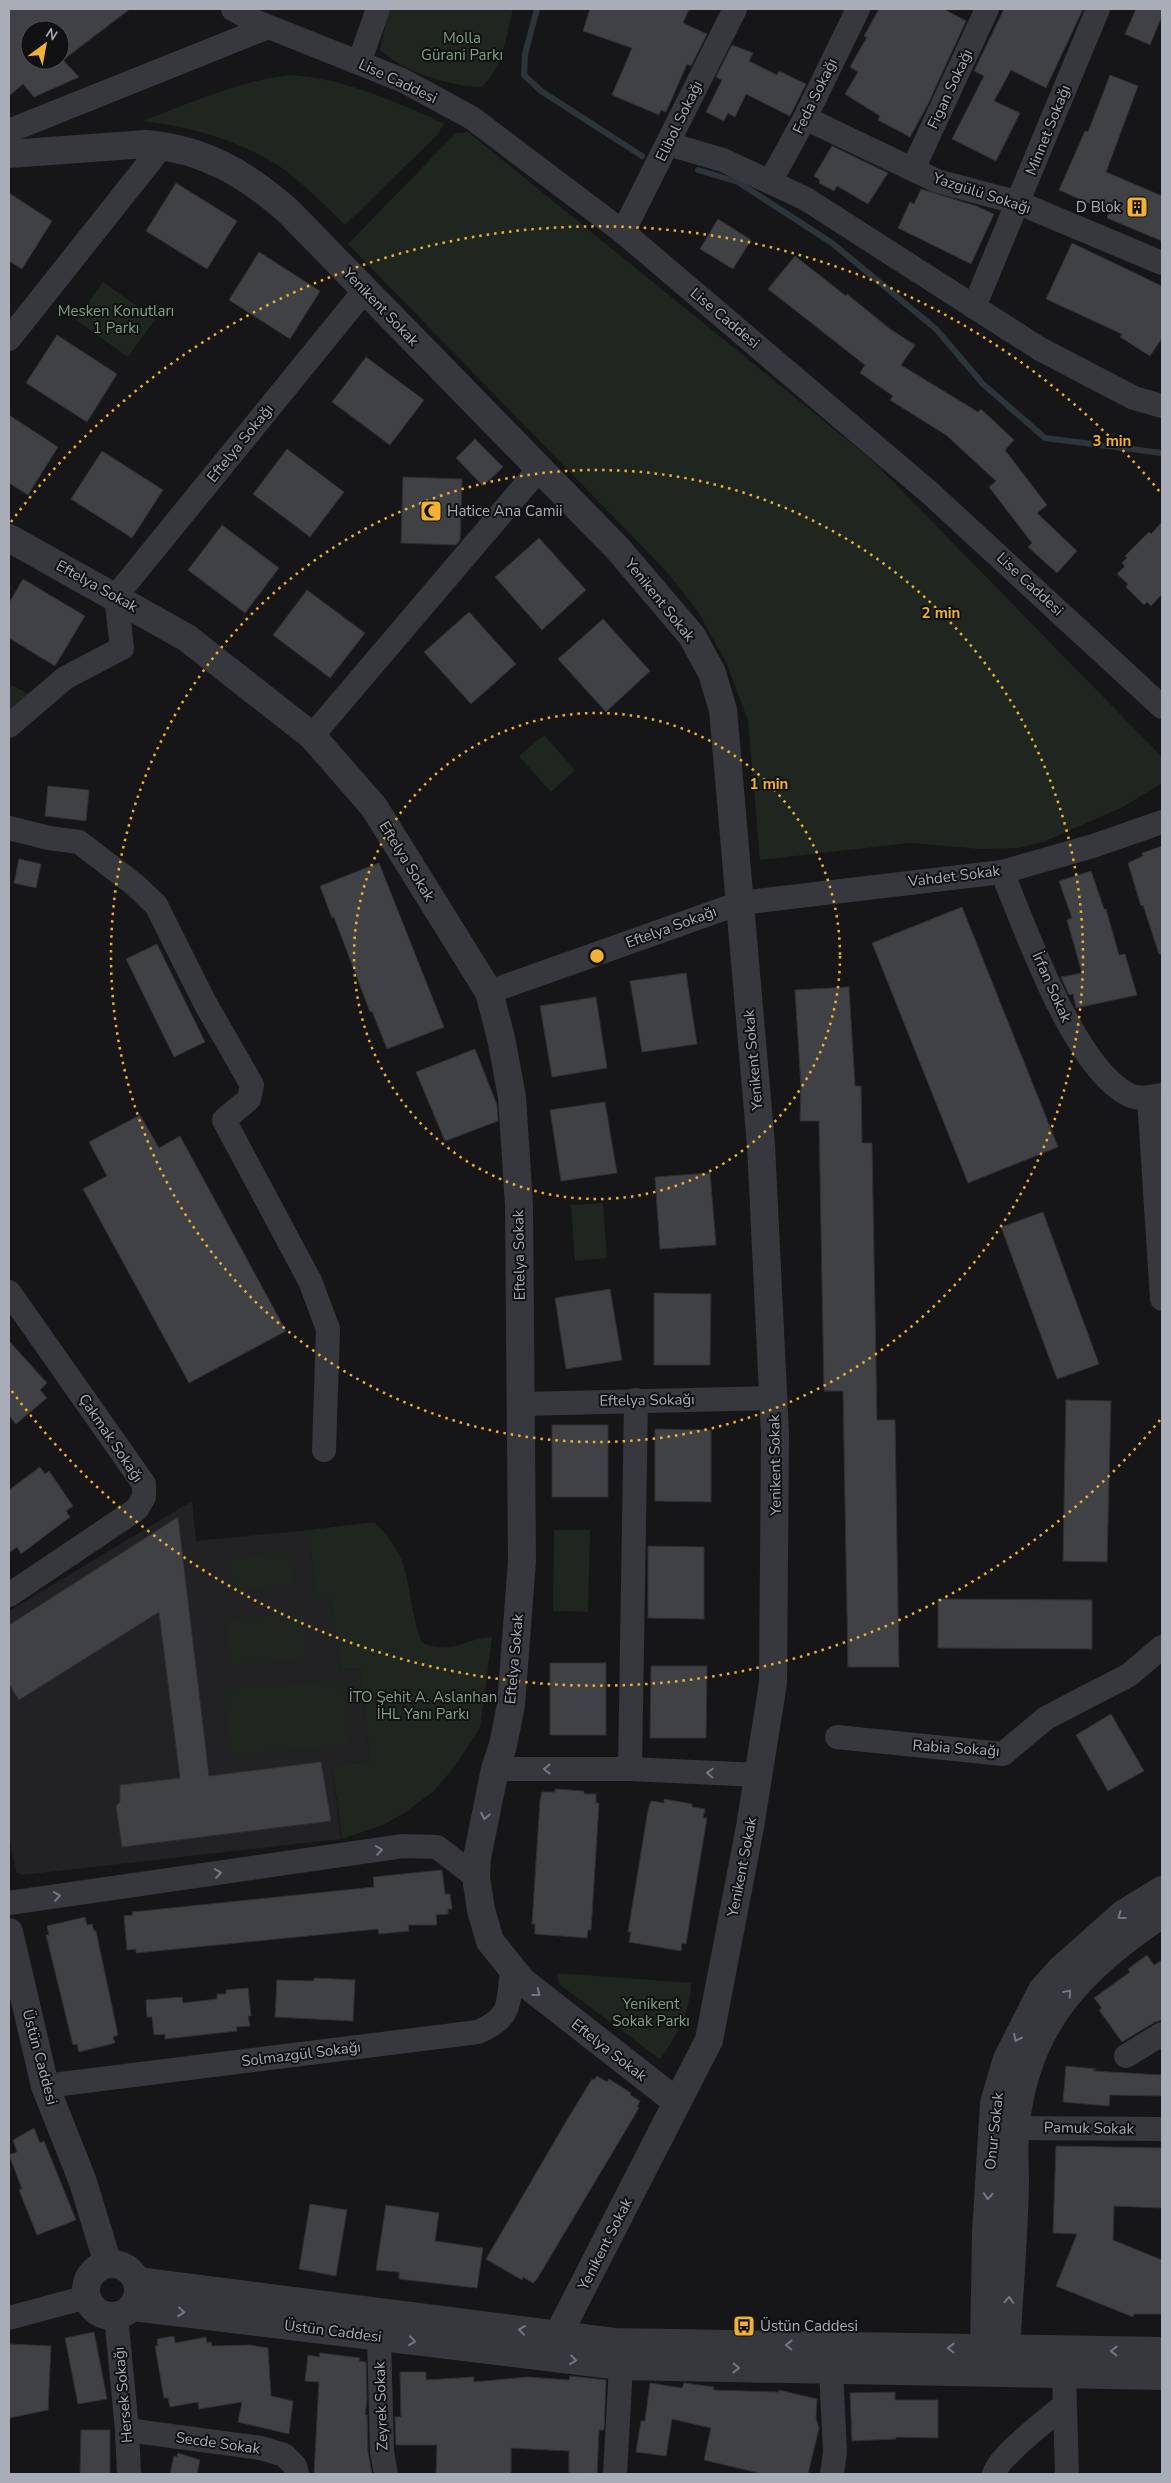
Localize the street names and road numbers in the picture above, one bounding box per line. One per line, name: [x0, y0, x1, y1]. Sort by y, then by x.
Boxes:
street label: Figan Sokağı: [923, 46, 977, 132]
street label: Lise Caddesi: [355, 54, 441, 108]
street label: Feda Sokağı: [788, 55, 842, 137]
street label: Elibol Sokağı: [651, 77, 707, 165]
street label: Minnet Sokağı: [1021, 82, 1075, 178]
street label: Yazgülü Sokağı: [930, 167, 1033, 218]
street label: Yenikent Sokak: [338, 263, 424, 351]
street label: Lise Caddesi: [686, 283, 764, 353]
street label: Eftelya Sokağı: [202, 400, 278, 486]
street label: Lise Caddesi: [992, 548, 1068, 620]
street label: Yenikent Sokak: [620, 554, 700, 646]
street label: Eftelya Sokak: [53, 555, 142, 617]
street label: Eftelya Sokak: [375, 817, 440, 905]
street label: Vahdet Sokak: [906, 860, 1001, 892]
street label: Eftelya Sokağı: [623, 901, 719, 953]
street label: İrfan Sokak: [1028, 949, 1077, 1026]
street label: Yenikent Sokak: [739, 1008, 767, 1112]
street label: Eftelya Sokak: [508, 1209, 530, 1300]
street label: Eftelya Sokağı: [599, 1389, 695, 1411]
street label: Çakmak Sokağı: [74, 1390, 148, 1486]
street label: Yenikent Sokak: [764, 1414, 786, 1517]
street label: Eftelya Sokak: [500, 1613, 528, 1705]
street label: Rabia Sokağı: [912, 1735, 1000, 1761]
street label: Yenikent Sokak: [722, 1815, 762, 1920]
street label: Üstün Caddesi: [18, 2007, 62, 2107]
street label: Eftelya Sokak: [567, 2014, 651, 2086]
street label: Solmazgül Sokağı: [240, 2037, 362, 2071]
street label: Onur Sokak: [980, 2091, 1008, 2171]
street label: Pamuk Sokak: [1044, 2117, 1135, 2139]
street label: Yenikent Sokak: [573, 2194, 637, 2294]
street label: Üstün Caddesi: [283, 2315, 383, 2347]
street label: Hersek Sokağı: [109, 2346, 137, 2444]
street label: Zeyrek Sokak: [369, 2361, 393, 2451]
street label: Secde Sokak: [175, 2427, 262, 2459]

